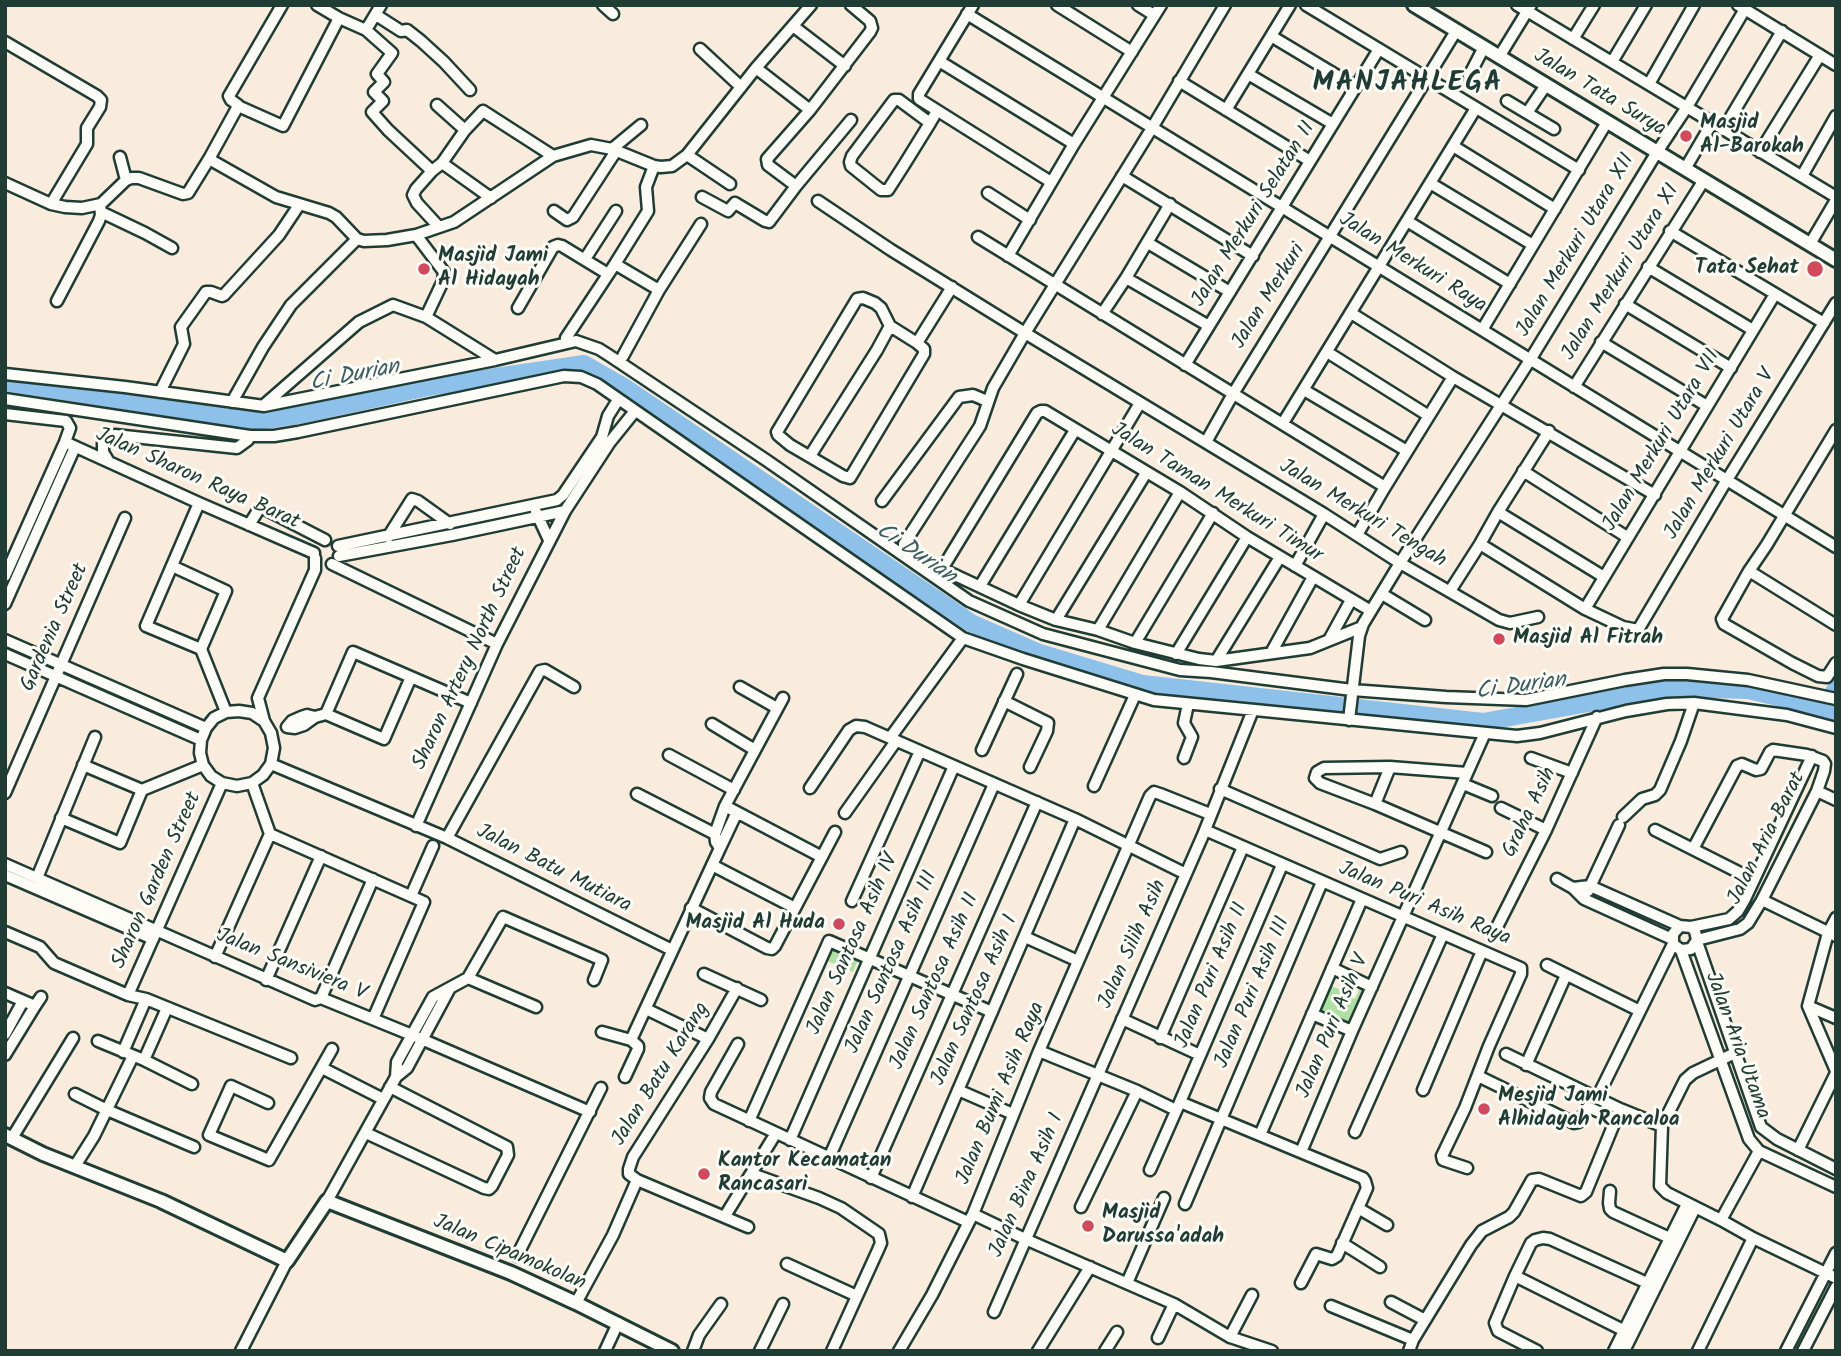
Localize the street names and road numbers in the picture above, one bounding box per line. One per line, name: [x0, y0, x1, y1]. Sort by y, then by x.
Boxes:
street label: Jalan Tata Surya: [1528, 45, 1670, 143]
street label: Jalan Merkuri Selatan II: [1188, 118, 1322, 312]
street label: Jalan Merkuri Utara XII: [1512, 150, 1642, 342]
street label: Jalan Merkuri Utara XI: [1558, 180, 1686, 366]
street label: Jalan Merkuri Raya: [1333, 208, 1491, 320]
street label: Jalan Merkuri: [1228, 240, 1312, 354]
street label: Jalan Merkuri Utara VII: [1599, 346, 1727, 536]
street label: Jalan Merkuri Utara V: [1660, 365, 1782, 545]
street label: Jalan Taman Merkuri Timur: [1106, 418, 1326, 570]
street label: Jalan Sharon Raya Barat: [91, 424, 303, 536]
street label: Jalan Merkuri Tengah: [1274, 455, 1450, 575]
street label: Sharon Artery North Street: [408, 544, 534, 774]
street label: Gardenia Street: [17, 560, 95, 696]
street label: Graha Asih: [1498, 764, 1564, 862]
street label: Jalan Aria Barat: [1724, 768, 1812, 910]
street label: Sharon Garden Street: [108, 789, 208, 973]
street label: Jalan Batu Mutiara: [471, 820, 635, 920]
street label: Jalan Santosa Asih IV: [803, 851, 905, 1039]
street label: Jalan Puri Asih Raya: [1334, 857, 1514, 953]
street label: Jalan Santosa Asih III: [841, 868, 945, 1058]
street label: Jalan Silih Asih: [1094, 877, 1174, 1013]
street label: Jalan Santosa Asih II: [886, 890, 986, 1074]
street label: Jalan Puri Asih II: [1171, 899, 1255, 1053]
street label: Jalan Santosa Asih I: [927, 912, 1025, 1090]
street label: Jalan Puri Asih III: [1211, 913, 1297, 1073]
street label: Jalan Sansiviera V: [212, 924, 370, 1008]
street label: Jalan Puri Asih V: [1292, 951, 1376, 1103]
street label: Jalan Aria Utama: [1698, 969, 1774, 1123]
street label: Jalan Batu Karang: [608, 999, 716, 1151]
street label: Jalan Bumi Asih Raya: [952, 999, 1052, 1189]
street label: Jalan Bina Asih I: [985, 1110, 1071, 1262]
street label: Jalan Cipamokolan: [429, 1210, 589, 1298]

